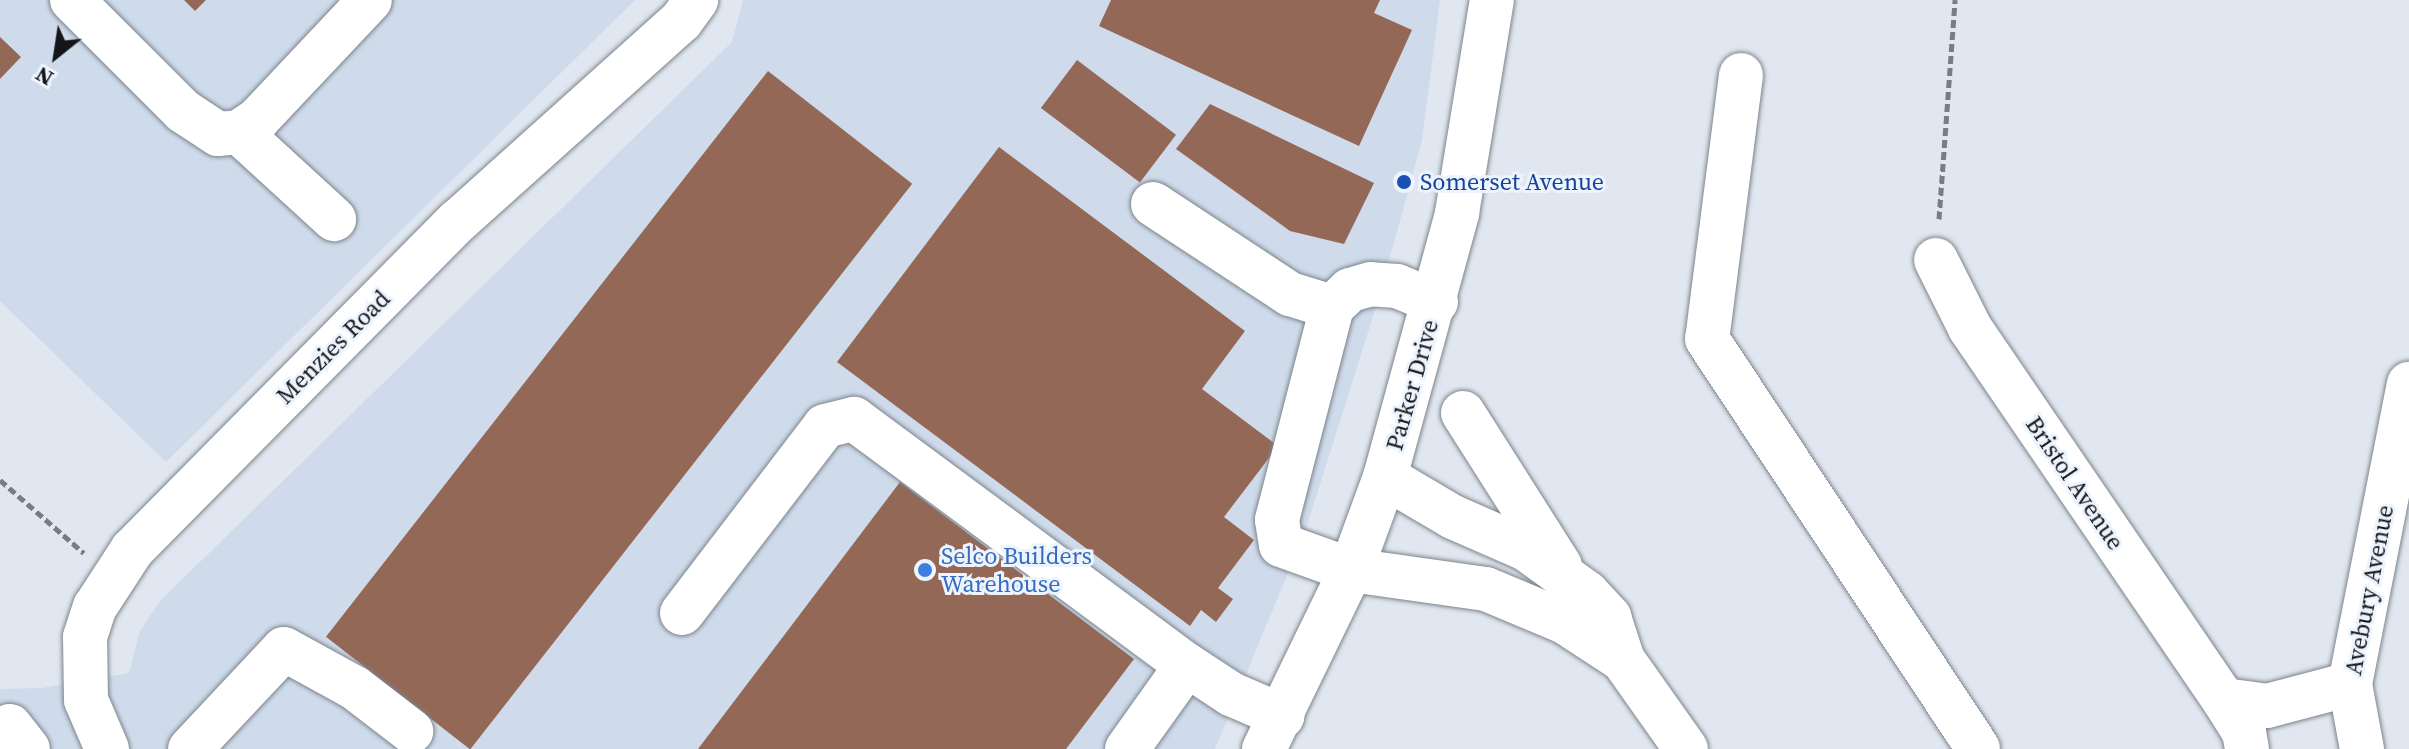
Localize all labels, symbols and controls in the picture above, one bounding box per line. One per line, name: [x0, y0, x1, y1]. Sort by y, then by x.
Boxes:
north arrow: [16, 16, 96, 96]
text: N: [30, 60, 58, 94]
place label: Somerset Avenue: [1420, 168, 1604, 196]
marker: Somerset Avenue: [1395, 173, 1413, 191]
street label: Menzies Road: [270, 284, 396, 410]
street label: Parker Drive: [1380, 316, 1444, 454]
street label: Bristol Avenue: [2020, 411, 2130, 555]
street label: Avebury Avenue: [2338, 502, 2400, 678]
place label: Selco Builders Warehouse: [941, 542, 1092, 598]
marker: Selco Builders Warehouse: [916, 561, 934, 579]

